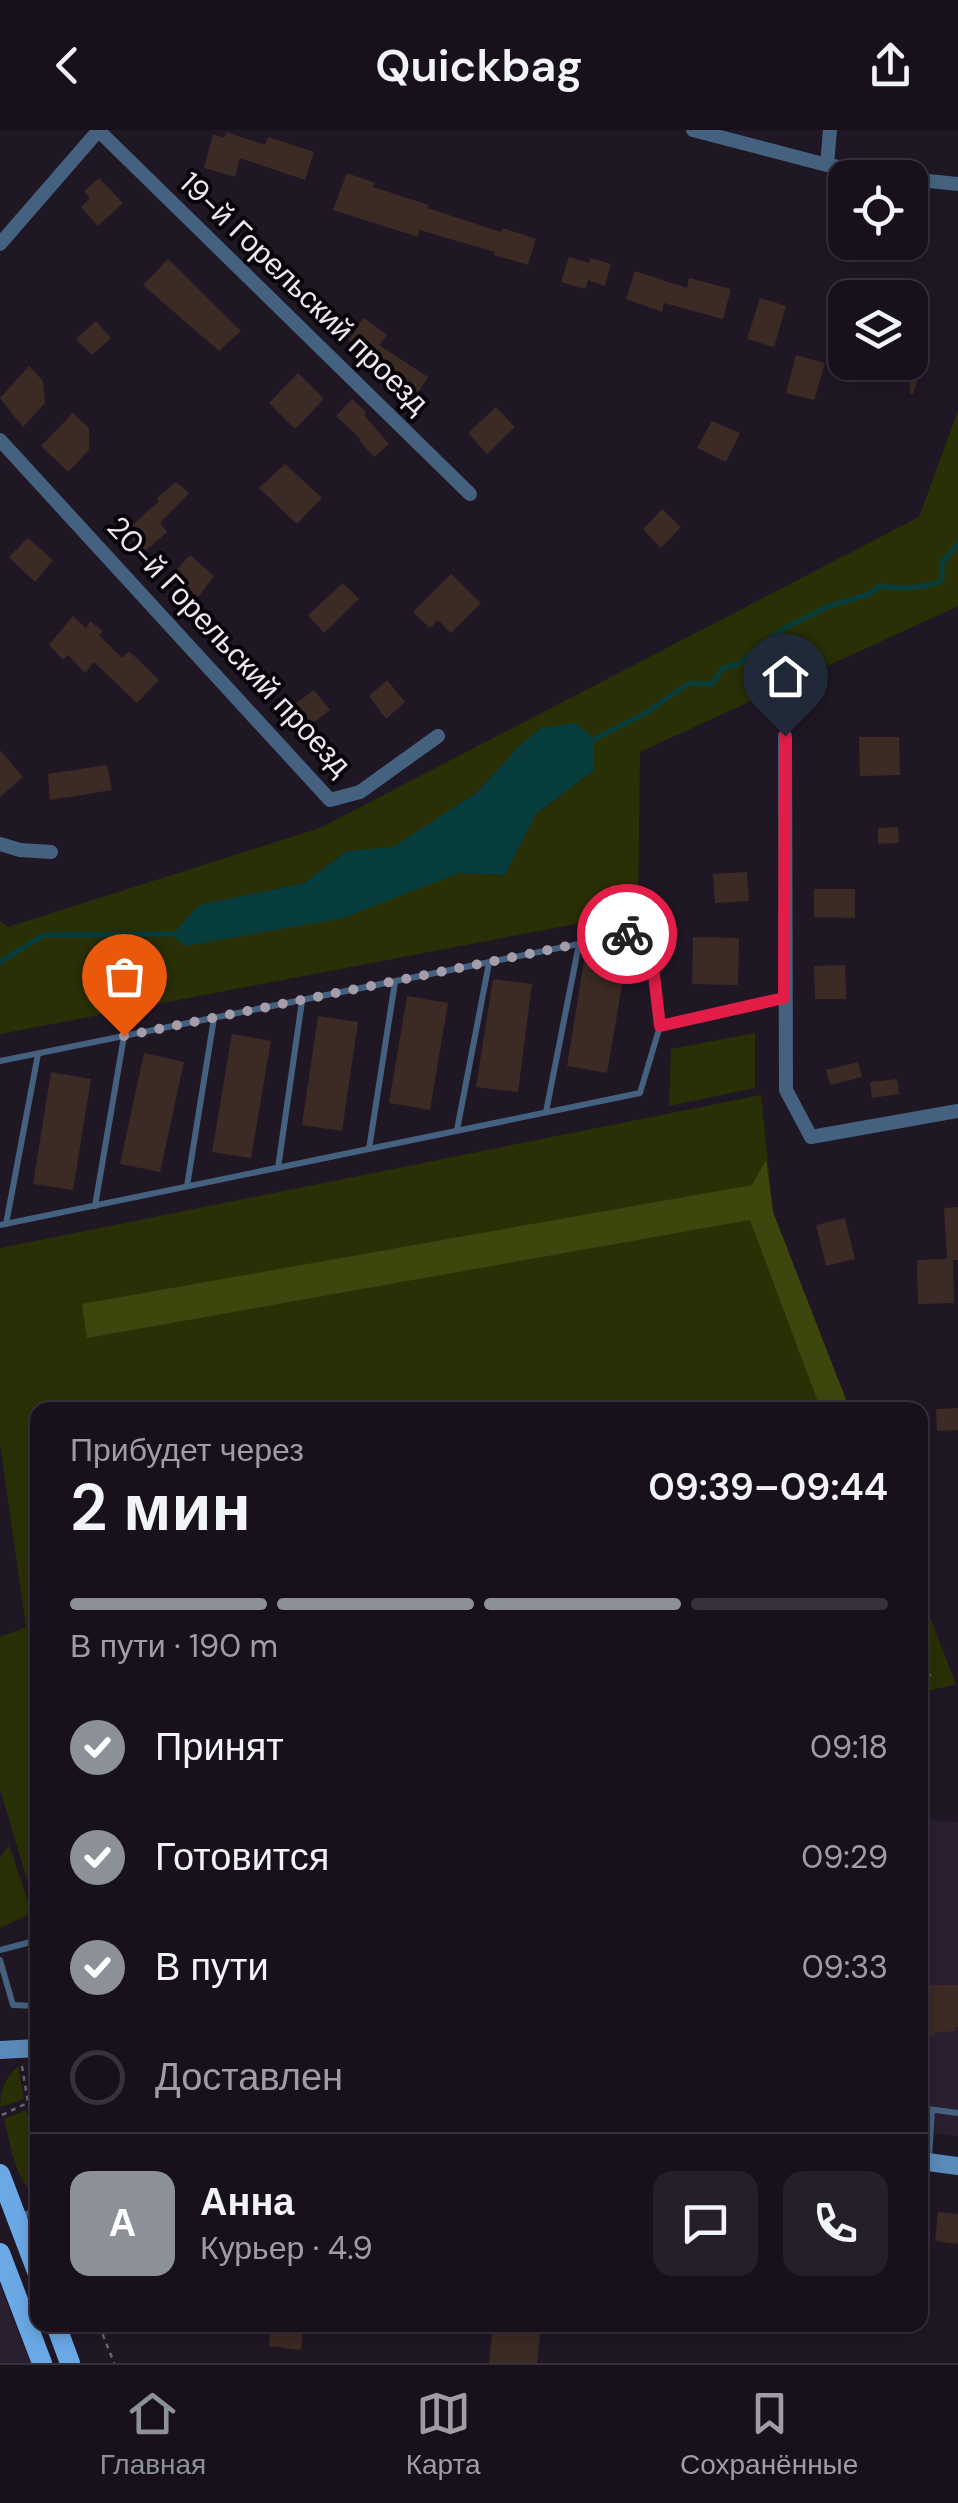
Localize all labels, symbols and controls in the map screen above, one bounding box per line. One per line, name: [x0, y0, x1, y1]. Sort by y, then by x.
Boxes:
text: Quickbag: [375, 36, 583, 95]
icon: back: [40, 38, 95, 93]
icon: share: [863, 38, 918, 93]
map controls: [828, 160, 928, 380]
button: locate: [828, 160, 928, 260]
street label: 19-й Горельский проезд: [172, 163, 437, 422]
button: layers: [828, 280, 928, 380]
street label: 20-й Горельский проезд: [99, 508, 360, 784]
pin: [743, 634, 828, 737]
icon: home: [758, 649, 813, 704]
courier: [577, 884, 677, 984]
icon: bike: [600, 907, 655, 962]
pin: [82, 934, 167, 1037]
icon: bag: [97, 949, 152, 1004]
text: Прибудет через: [70, 1429, 304, 1471]
text: 09:39–09:44: [648, 1462, 888, 1512]
text: 2 мин: [70, 1466, 251, 1550]
text: В пути · 190 m: [70, 1625, 278, 1667]
icon: check: [70, 1720, 125, 1775]
text: Принят: [155, 1722, 284, 1772]
text: 09:18: [810, 1726, 888, 1768]
icon: check: [70, 1830, 125, 1885]
text: Готовится: [155, 1832, 329, 1882]
text: 09:29: [801, 1836, 888, 1878]
icon: check: [70, 1940, 125, 1995]
text: В пути: [155, 1942, 269, 1992]
text: 09:33: [802, 1946, 888, 1988]
text: Доставлен: [155, 2052, 343, 2102]
button: chat: [653, 2171, 758, 2276]
button: phone: [783, 2171, 888, 2276]
text: Анна: [200, 2177, 294, 2227]
text: А: [109, 2198, 136, 2248]
text: Курьер · 4.9: [200, 2227, 373, 2269]
tab: Главная: [100, 2386, 206, 2483]
tab: Карта: [406, 2386, 481, 2483]
tab: Сохранённые: [680, 2386, 858, 2483]

